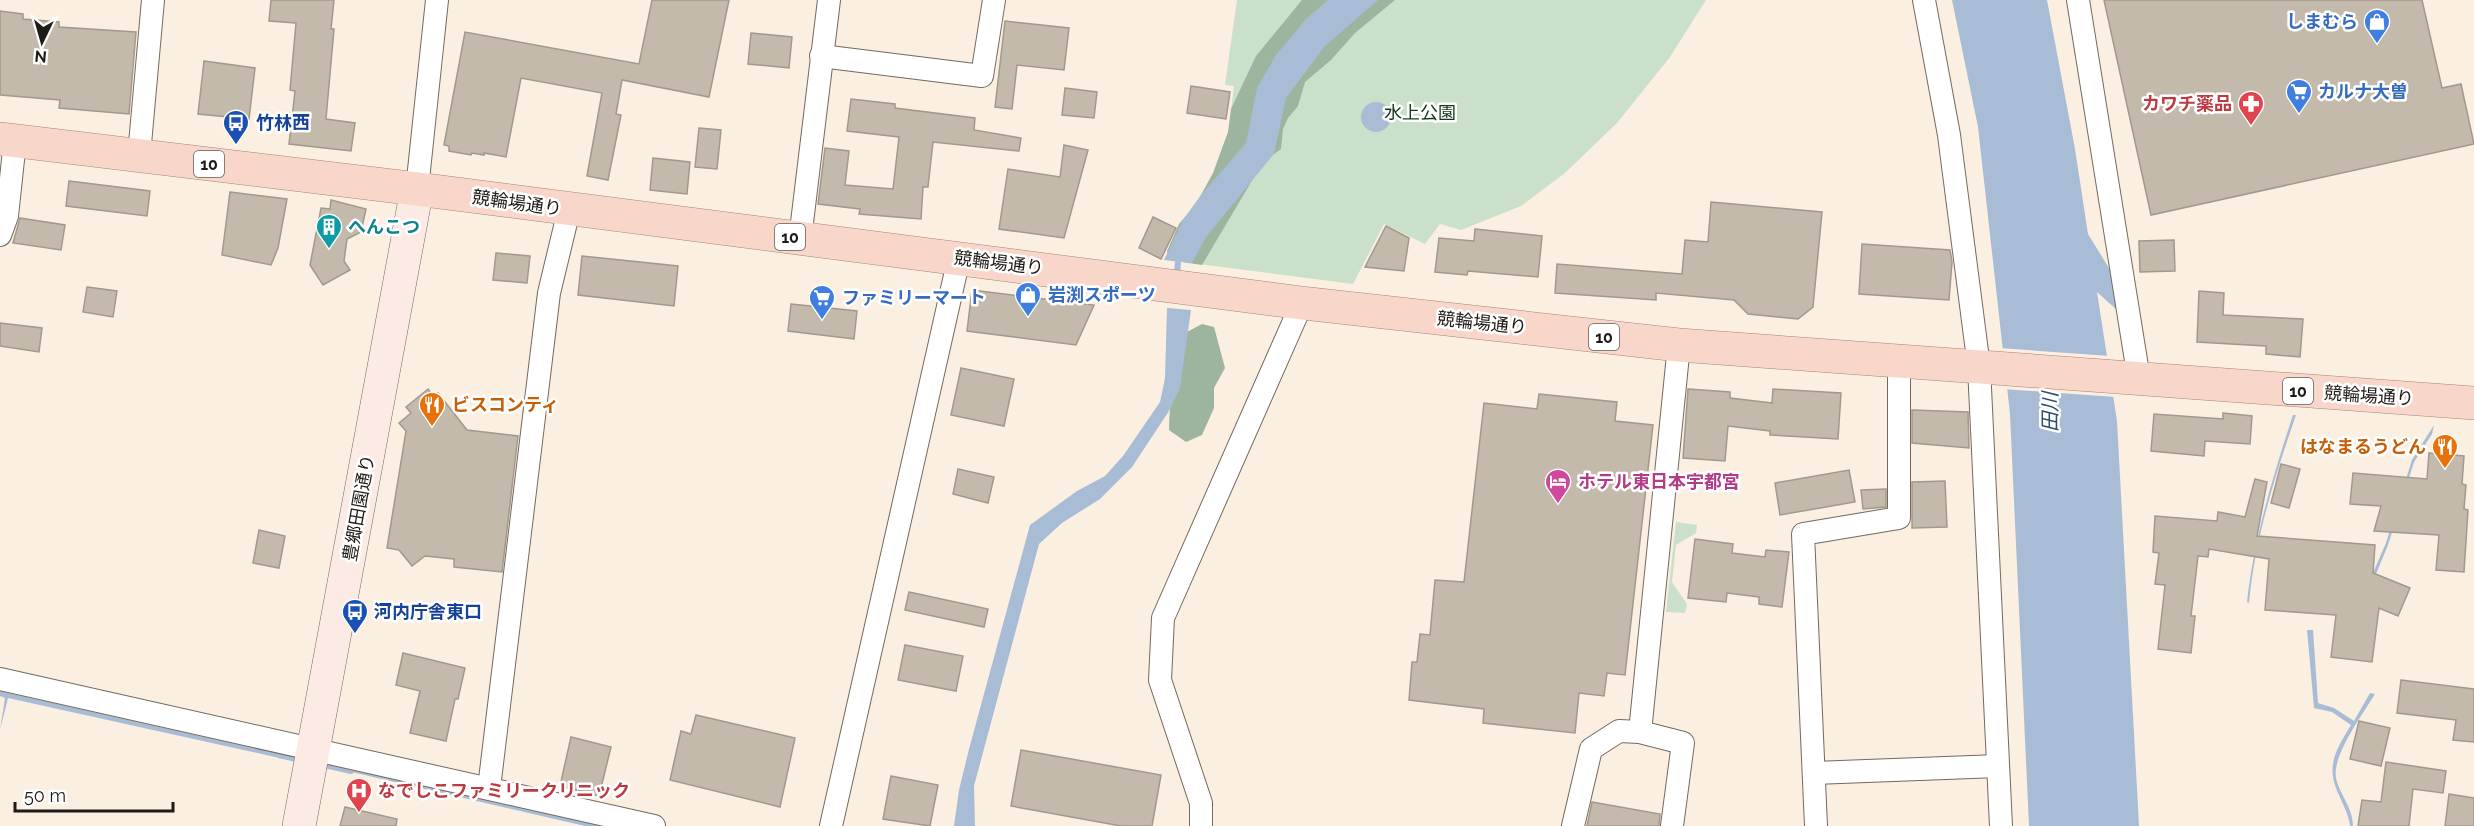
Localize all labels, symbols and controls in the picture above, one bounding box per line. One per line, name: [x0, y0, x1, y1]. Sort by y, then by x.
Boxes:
shop icon: しまむら: [2362, 7, 2392, 45]
place label: しまむら: [2286, 11, 2358, 32]
north arrow: [12, 12, 72, 72]
text: N: [34, 46, 48, 66]
supermarket icon: カルナ大曽: [2284, 77, 2314, 115]
place label: カルナ大曽: [2318, 81, 2408, 102]
pharmacy icon: カワチ薬品: [2236, 89, 2266, 127]
place label: カワチ薬品: [2142, 93, 2232, 114]
park label: 水上公園: [1384, 102, 1456, 123]
bus stop icon: 竹林西: [221, 108, 251, 146]
place label: 竹林西: [256, 112, 310, 133]
road number: 10: [194, 151, 224, 177]
street label: 競輪場通り: [471, 186, 563, 219]
building icon: へんこつ: [314, 212, 344, 250]
place label: へんこつ: [348, 216, 420, 237]
road number: 10: [775, 224, 805, 250]
street label: 競輪場通り: [953, 247, 1045, 278]
shop icon: 岩渕スポーツ: [1013, 280, 1043, 318]
supermarket icon: ファミリーマート: [807, 283, 837, 321]
place label: 岩渕スポーツ: [1048, 284, 1156, 305]
place label: ファミリーマート: [842, 287, 986, 308]
street label: 競輪場通り: [1436, 307, 1528, 338]
road number: 10: [1589, 324, 1619, 350]
road number: 10: [2283, 378, 2313, 404]
street label: 競輪場通り: [2323, 382, 2415, 409]
restaurant icon: ビスコンティ: [417, 390, 447, 428]
water label: 田川: [2038, 390, 2062, 432]
place label: ビスコンティ: [452, 394, 559, 415]
restaurant icon: はなまるうどん: [2430, 432, 2460, 470]
place label: はなまるうどん: [2300, 436, 2426, 457]
street label: 豊郷田園通り: [339, 453, 378, 563]
hotel icon: ホテル東日本宇都宮: [1543, 467, 1573, 505]
place label: ホテル東日本宇都宮: [1578, 471, 1740, 492]
bus stop icon: 河内庁舎東口: [340, 597, 370, 635]
place label: 河内庁舎東口: [374, 601, 482, 622]
scale bar: [15, 775, 172, 813]
hospital icon: なでしこファミリークリニック: [344, 776, 374, 814]
place label: なでしこファミリークリニック: [378, 780, 630, 801]
text: 50 m: [24, 785, 66, 806]

